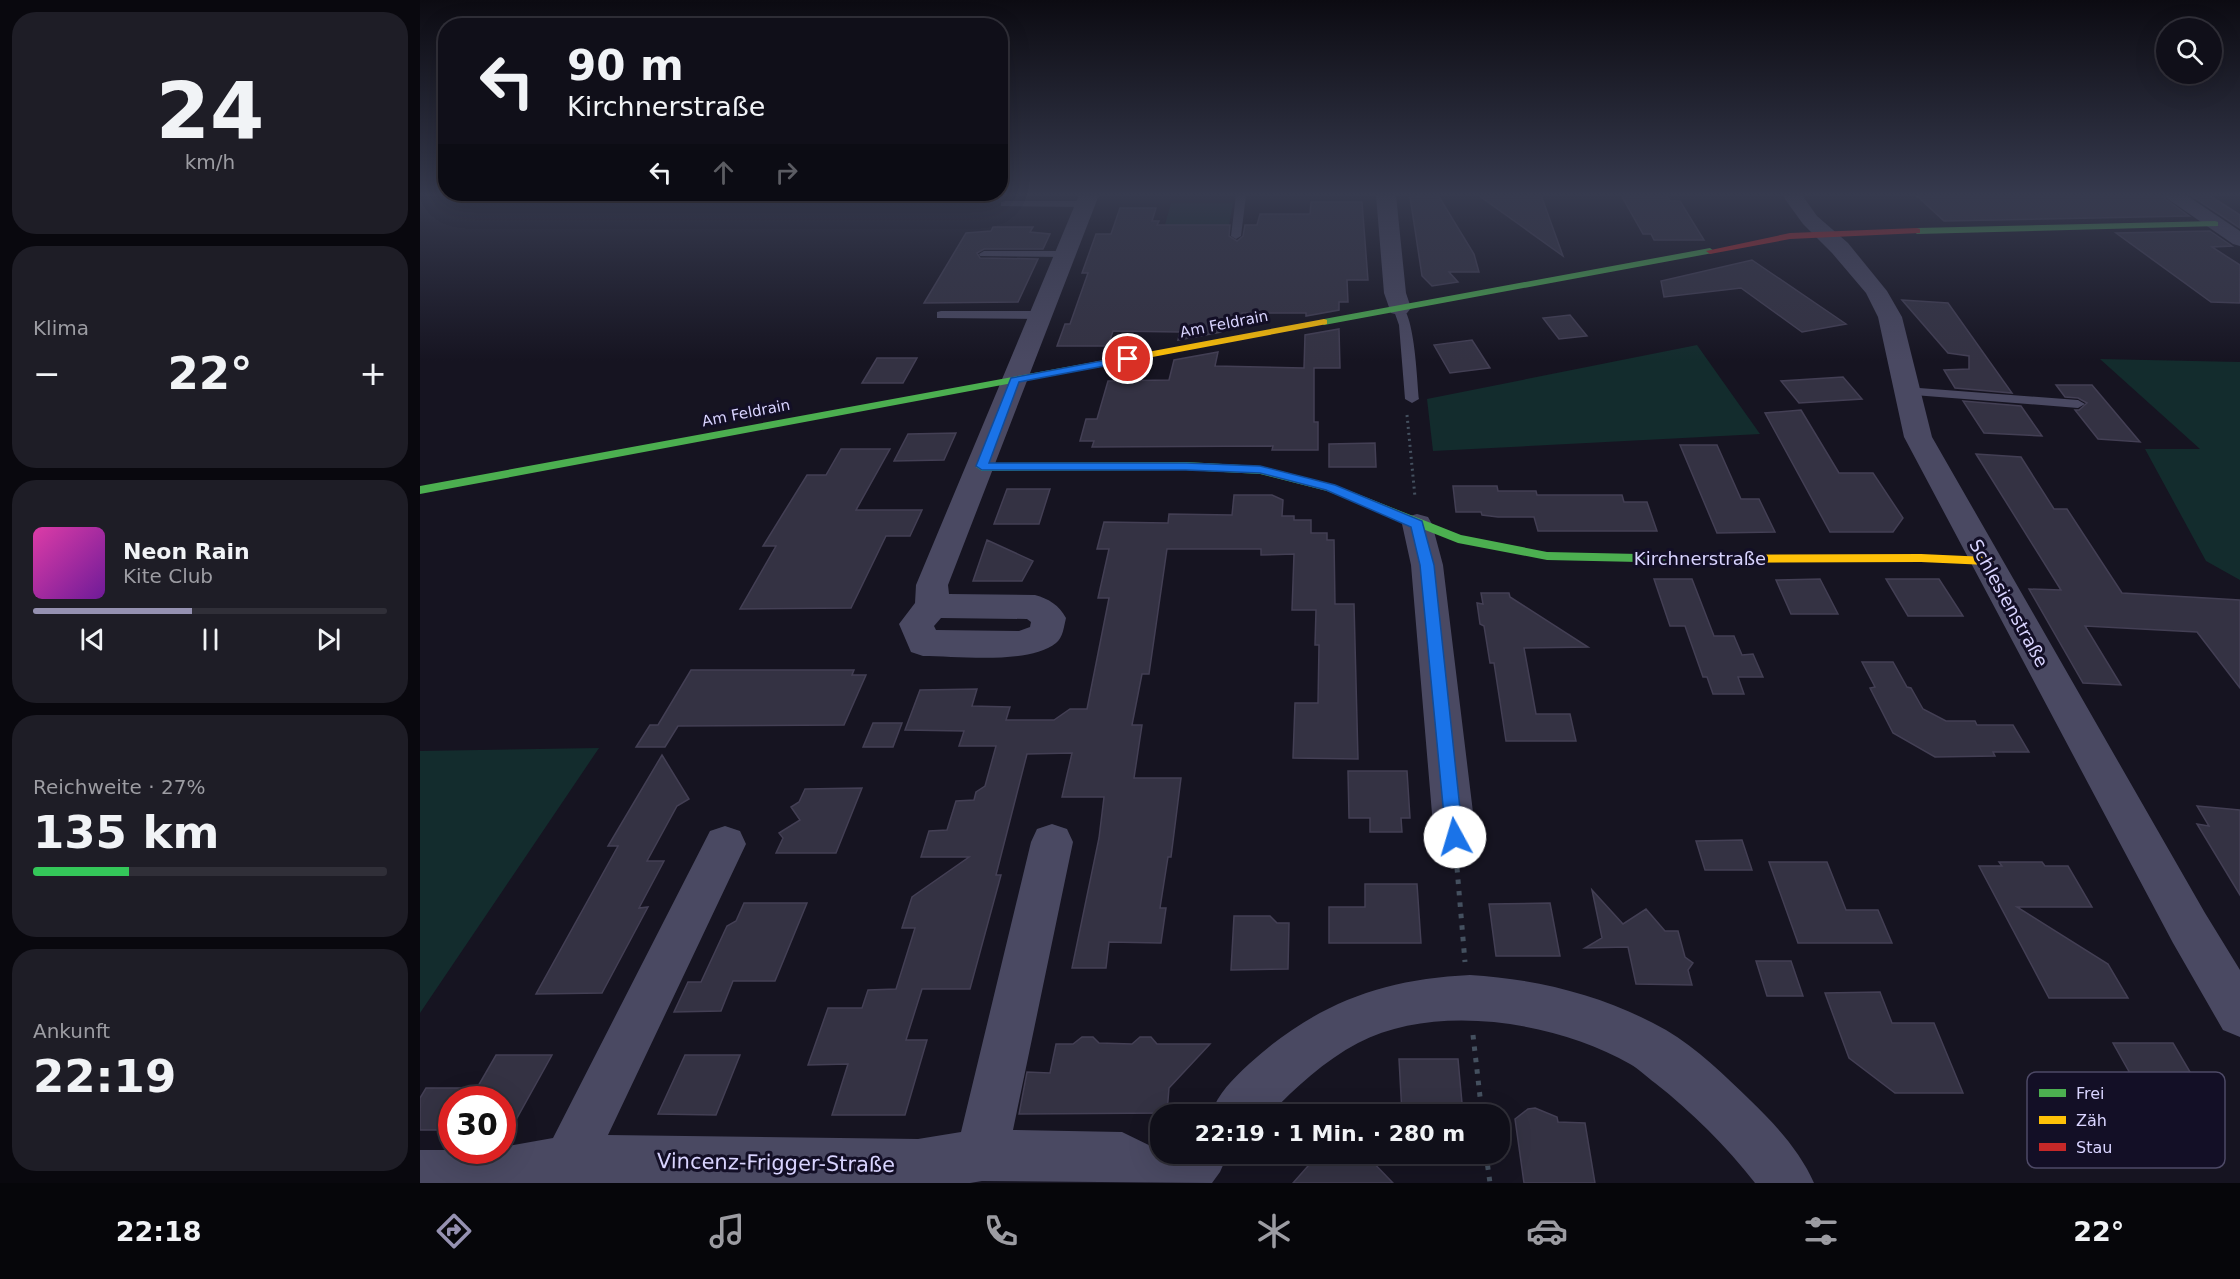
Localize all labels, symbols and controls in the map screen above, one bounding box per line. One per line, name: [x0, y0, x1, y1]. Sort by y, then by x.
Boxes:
map controls: [2156, 18, 2222, 84]
button: search: [2156, 18, 2222, 84]
text: 90 m: [567, 41, 684, 90]
icon: left: [468, 42, 546, 120]
text: 24: [156, 66, 264, 156]
text: Kirchnerstraße: [567, 91, 765, 122]
text: km/h: [185, 150, 235, 174]
icon: left: [644, 156, 677, 189]
icon: ahead: [707, 156, 740, 189]
icon: right: [770, 156, 803, 189]
street label: Am Feldrain: [1178, 307, 1270, 341]
text: Klima: [33, 316, 89, 340]
pin: [1102, 333, 1153, 384]
icon: arrive: [1111, 342, 1144, 375]
text: 22°: [167, 347, 253, 400]
text: −: [33, 354, 61, 393]
text: +: [359, 354, 387, 393]
street label: Am Feldrain: [700, 396, 792, 430]
street label: Schlesienstraße: [1965, 535, 2053, 671]
text: Neon Rain: [123, 539, 250, 564]
street label: Kirchnerstraße: [1634, 548, 1766, 569]
text: Kite Club: [123, 564, 213, 588]
icon: previous: [76, 623, 109, 656]
icon: pause: [194, 623, 227, 656]
icon: next: [312, 623, 345, 656]
text: Reichweite · 27%: [33, 775, 205, 799]
position arrow: [1423, 805, 1487, 869]
text: 135 km: [33, 806, 219, 859]
text: Ankunft: [33, 1019, 110, 1043]
text: 22:19: [33, 1050, 176, 1103]
legend: [2027, 1072, 2225, 1168]
text: Frei: [2076, 1084, 2105, 1103]
speed limit sign: 30: [438, 1086, 516, 1164]
text: Zäh: [2076, 1111, 2107, 1130]
text: 22:19 · 1 Min. · 280 m: [1195, 1121, 1465, 1146]
text: Stau: [2076, 1138, 2112, 1157]
street label: Vincenz-Frigger-Straße: [657, 1149, 895, 1177]
icon: directions: [433, 1210, 475, 1252]
icon: music: [706, 1210, 748, 1252]
icon: phone: [980, 1210, 1022, 1252]
icon: climate: [1253, 1210, 1295, 1252]
icon: car: [1526, 1210, 1568, 1252]
icon: filters: [1800, 1210, 1842, 1252]
text: 22:18: [116, 1216, 202, 1247]
text: 22°: [2073, 1216, 2124, 1247]

